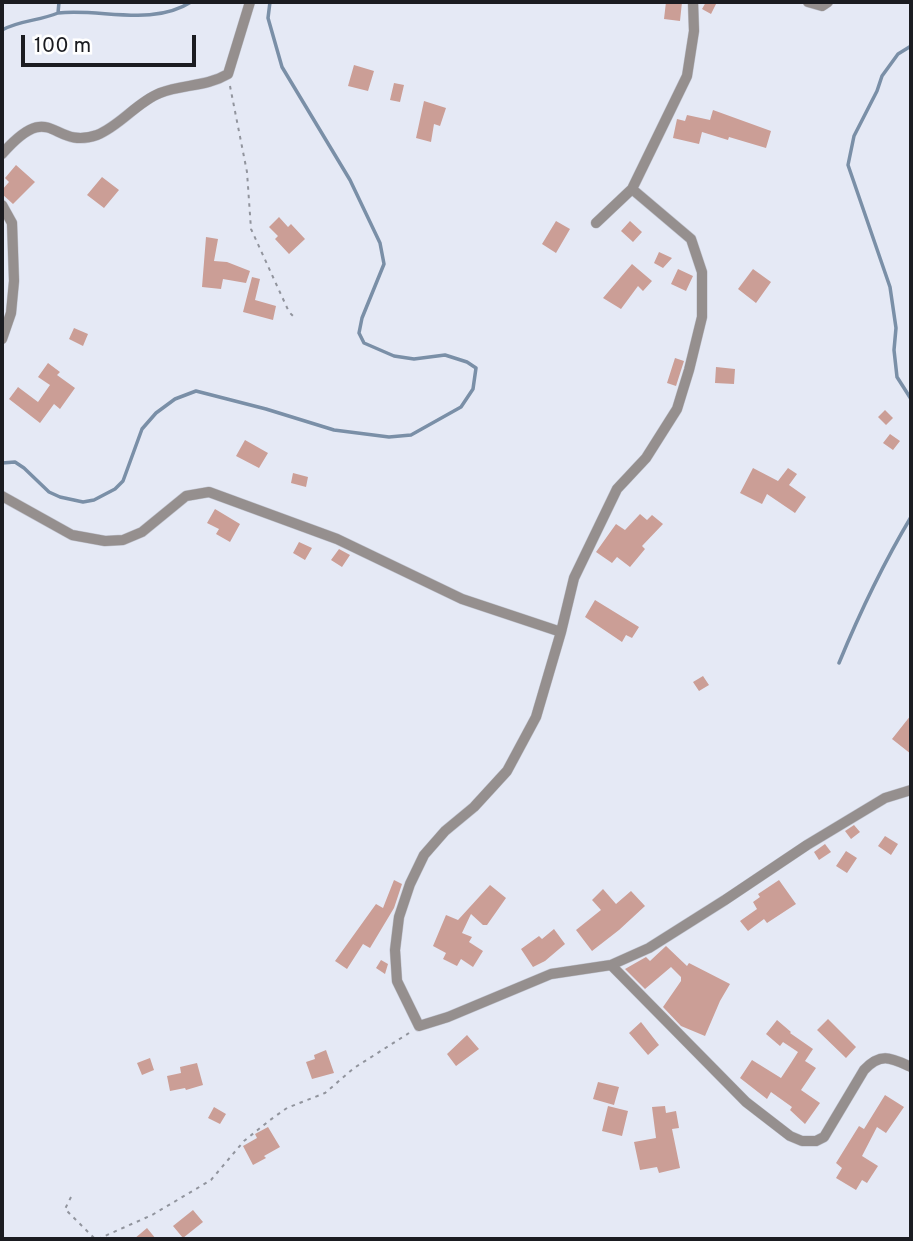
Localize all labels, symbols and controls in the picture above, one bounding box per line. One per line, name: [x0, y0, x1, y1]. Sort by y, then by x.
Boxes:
scale bar: [24, 21, 200, 65]
text: 100 m: [34, 33, 91, 60]

